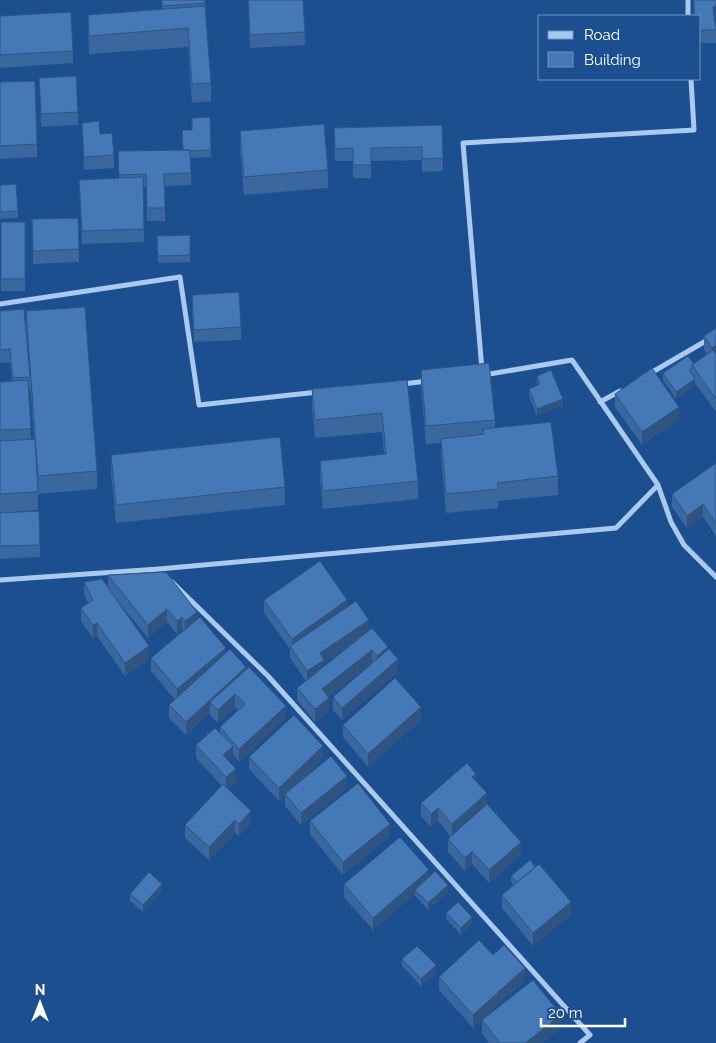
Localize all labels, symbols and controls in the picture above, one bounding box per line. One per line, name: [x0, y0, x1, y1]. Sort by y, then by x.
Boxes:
legend: [538, 15, 701, 80]
text: Road: [584, 26, 620, 44]
text: Building: [584, 51, 641, 69]
north arrow: [15, 978, 65, 1028]
text: N: [35, 982, 45, 998]
scale bar: [541, 996, 625, 1028]
text: 20 m: [548, 1004, 583, 1022]

